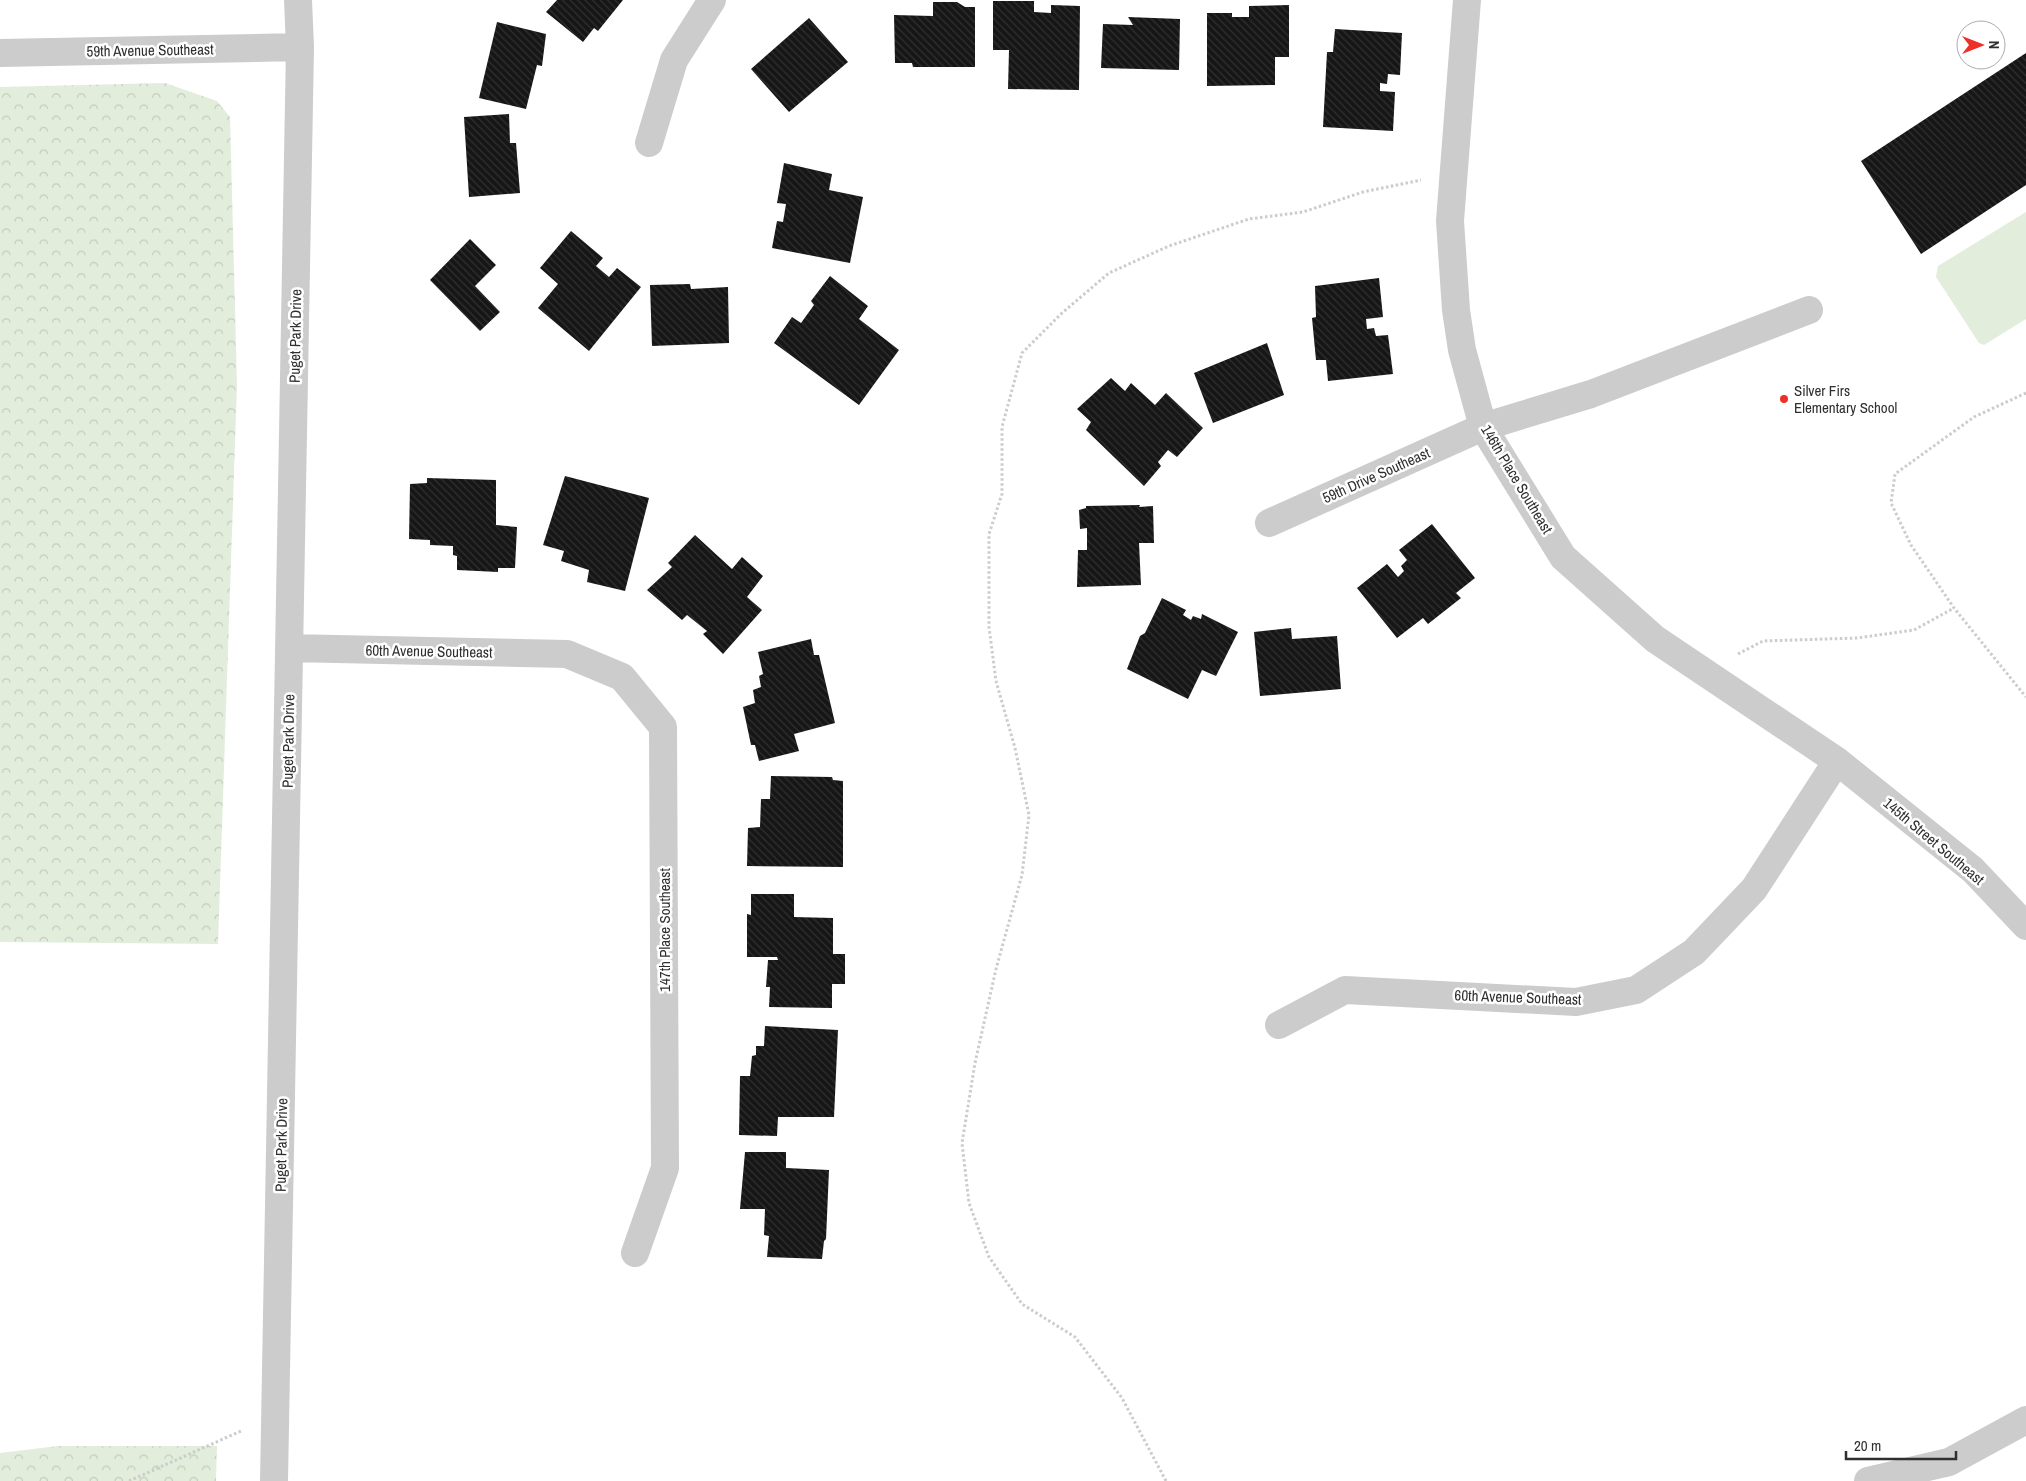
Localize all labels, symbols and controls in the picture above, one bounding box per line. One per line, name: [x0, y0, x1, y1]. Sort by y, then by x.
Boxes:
north arrow: [1956, 20, 2006, 70]
street label: 59th Avenue Southeast: [86, 38, 214, 62]
text: N: [1985, 41, 2003, 49]
street label: Puget Park Drive: [284, 289, 306, 383]
place label: Silver Firs Elementary School: [1794, 380, 1897, 418]
marker: Silver Firs Elementary School: [1778, 393, 1790, 405]
street label: 146th Place Southeast: [1476, 421, 1558, 538]
street label: 59th Drive Southeast: [1319, 442, 1434, 508]
street label: 60th Avenue Southeast: [365, 639, 493, 663]
street label: Puget Park Drive: [277, 694, 299, 788]
street label: 145th Street Southeast: [1879, 793, 1989, 890]
street label: 147th Place Southeast: [654, 868, 675, 992]
street label: 60th Avenue Southeast: [1454, 984, 1582, 1010]
street label: Puget Park Drive: [270, 1098, 292, 1192]
scale bar: [1846, 1428, 1956, 1460]
text: 20 m: [1854, 1435, 1881, 1456]

